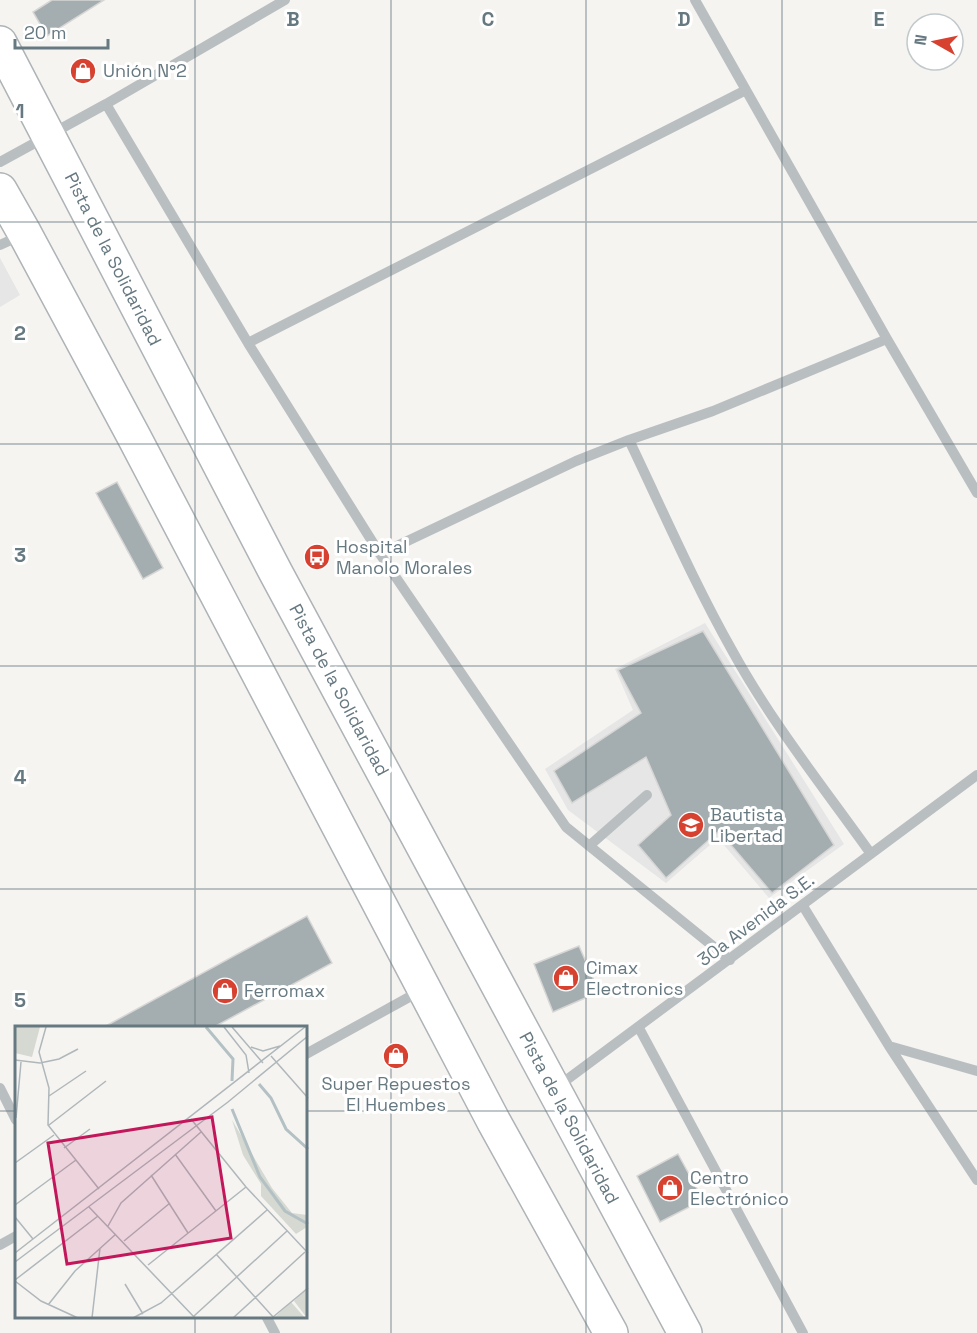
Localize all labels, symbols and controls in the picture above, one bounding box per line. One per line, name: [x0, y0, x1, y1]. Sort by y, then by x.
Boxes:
text: B: [286, 6, 300, 32]
text: C: [482, 6, 495, 32]
text: D: [677, 6, 691, 32]
text: E: [873, 6, 885, 32]
scale bar: [15, 12, 108, 50]
north arrow: [905, 12, 965, 72]
text: 20 m: [24, 21, 67, 44]
text: N: [909, 33, 932, 47]
shop icon: Unión N°2: [68, 56, 98, 86]
place label: Unión N°2: [103, 59, 187, 82]
text: 1: [15, 98, 25, 124]
street label: Pista de la Solidaridad: [60, 168, 167, 349]
text: 2: [14, 320, 26, 346]
place label: Hospital Manolo Morales: [336, 535, 472, 579]
text: 3: [14, 542, 26, 568]
bus stop icon: Hospital Manolo Morales: [302, 542, 332, 572]
street label: Pista de la Solidaridad: [284, 600, 395, 780]
text: 4: [14, 764, 27, 790]
place label: Bautista Libertad: [710, 803, 784, 847]
school or university icon: Bautista Libertad: [676, 810, 706, 840]
street label: 30a Avenida S.E.: [693, 868, 819, 971]
place label: Cimax Electronics: [586, 956, 683, 1000]
shop icon: Cimax Electronics: [551, 963, 581, 993]
shop icon: Ferromax: [210, 976, 240, 1006]
place label: Ferromax: [244, 979, 325, 1002]
text: 5: [14, 987, 26, 1013]
inset map: [15, 1026, 308, 1318]
street label: Pista de la Solidaridad: [514, 1028, 625, 1208]
shop icon: Super Repuestos El Huembes: [381, 1041, 411, 1071]
place label: Super Repuestos El Huembes: [322, 1072, 470, 1116]
place label: Centro Electrónico: [690, 1166, 789, 1210]
shop icon: Centro Electrónico: [655, 1173, 685, 1203]

